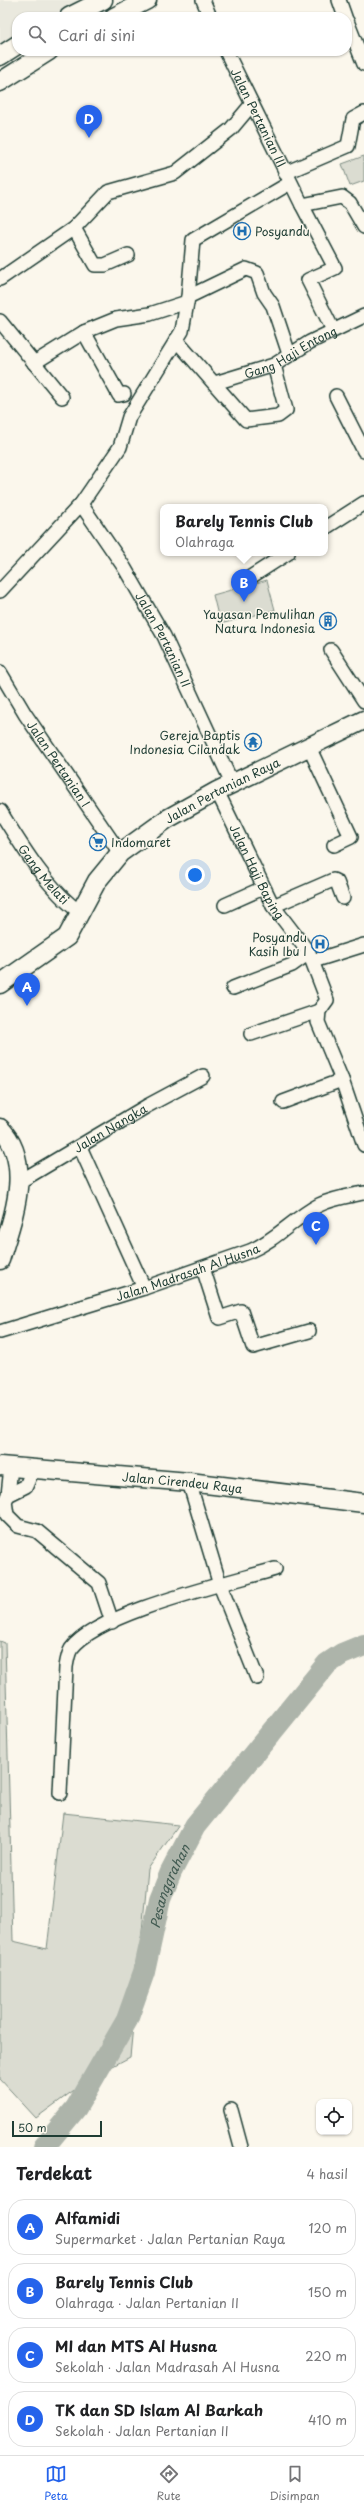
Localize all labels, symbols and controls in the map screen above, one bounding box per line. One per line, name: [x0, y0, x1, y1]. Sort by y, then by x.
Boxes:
search box: [12, 12, 352, 56]
icon: search: [26, 23, 48, 45]
text: Cari di sini: [58, 23, 135, 46]
street label: Jalan Pertanian III: [227, 65, 291, 170]
pin: D: [76, 105, 102, 138]
hospital icon: Posyandu: [232, 221, 252, 241]
place label: Posyandu: [255, 222, 310, 240]
street label: Gang Haji Entong: [242, 321, 340, 383]
popup: [160, 504, 328, 556]
text: Barely Tennis Club: [175, 509, 313, 532]
text: Olahraga: [175, 532, 234, 551]
pin: B: [231, 569, 257, 602]
street label: Jalan Pertanian II: [131, 589, 195, 690]
place label: Yayasan Pemulihan Natura Indonesia: [203, 605, 316, 637]
building icon: Yayasan Pemulihan Natura Indonesia: [318, 611, 338, 631]
street label: Jalan Pertanian I: [23, 717, 95, 811]
place label: Gereja Baptis Indonesia Cilandak: [130, 726, 240, 758]
temple icon: Gereja Baptis Indonesia Cilandak: [243, 732, 263, 752]
street label: Jalan Pertanian Raya: [161, 753, 283, 828]
street label: Jalan Haji Baping: [225, 821, 289, 923]
supermarket icon: Indomaret: [88, 832, 108, 852]
place label: Indomaret: [111, 833, 171, 851]
street label: Gang Melati: [14, 840, 73, 908]
your location: [185, 865, 205, 885]
place label: Posyandu Kasih Ibu I: [249, 928, 307, 960]
hospital icon: Posyandu Kasih Ibu I: [310, 934, 330, 954]
pin: A: [14, 973, 40, 1006]
street label: Jalan Nangka: [70, 1099, 151, 1157]
pin: C: [303, 1212, 329, 1245]
street label: Jalan Madrasah Al Husna: [114, 1239, 263, 1305]
street label: Jalan Cirendeu Raya: [121, 1467, 244, 1497]
water label: Pesanggrahan: [144, 1840, 194, 1930]
map controls: [316, 2099, 352, 2135]
button: locate: [316, 2099, 352, 2135]
scale bar: [12, 2119, 102, 2138]
text: 50 m: [18, 2119, 47, 2136]
text: Terdekat: [16, 2160, 92, 2186]
text: 4 hasil: [306, 2164, 348, 2183]
text: Alfamidi: [55, 2206, 120, 2229]
text: A: [25, 2218, 35, 2237]
text: 120 m: [308, 2218, 347, 2237]
text: Supermarket · Jalan Pertanian Raya: [55, 2229, 285, 2248]
text: Barely Tennis Club: [55, 2270, 193, 2293]
text: B: [26, 2282, 34, 2301]
text: 150 m: [308, 2282, 347, 2301]
text: Olahraga · Jalan Pertanian II: [55, 2293, 239, 2312]
text: MI dan MTS Al Husna: [55, 2334, 217, 2357]
text: C: [25, 2346, 35, 2365]
text: 220 m: [305, 2346, 347, 2365]
text: Sekolah · Jalan Madrasah Al Husna: [55, 2357, 280, 2376]
text: TK dan SD Islam Al Barkah: [55, 2398, 263, 2421]
text: D: [25, 2410, 35, 2429]
text: 410 m: [308, 2410, 347, 2429]
text: Sekolah · Jalan Pertanian II: [55, 2421, 229, 2440]
tab: Peta: [44, 2463, 68, 2504]
tab: Rute: [157, 2463, 181, 2504]
tab: Disimpan: [269, 2463, 320, 2504]

